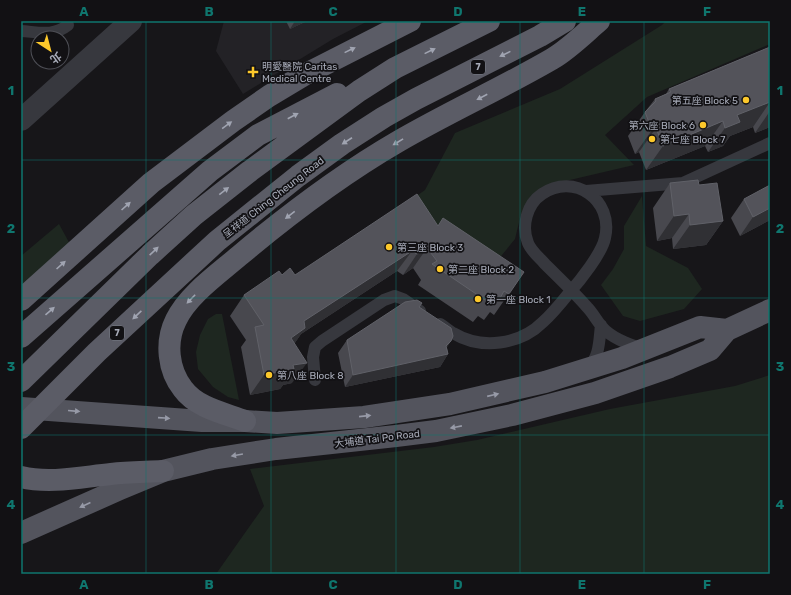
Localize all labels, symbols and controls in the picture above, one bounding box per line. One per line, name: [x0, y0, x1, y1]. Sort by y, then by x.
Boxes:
text: A: [79, 4, 89, 19]
text: B: [204, 4, 214, 19]
text: C: [328, 4, 338, 19]
text: D: [453, 4, 463, 19]
text: E: [578, 4, 586, 19]
text: F: [703, 4, 711, 19]
north arrow: [30, 30, 70, 70]
one-way arrow: [344, 47, 356, 53]
one-way arrow: [424, 48, 435, 54]
text: 北: [47, 49, 64, 66]
one-way arrow: [499, 51, 510, 57]
road number: 7: [471, 60, 485, 74]
place label: 明愛醫院 Caritas Medical Centre: [262, 61, 337, 85]
marker: 明愛醫院 Caritas Medical Centre: [247, 66, 259, 78]
text: 1: [8, 83, 14, 98]
text: 1: [777, 83, 783, 98]
one-way arrow: [476, 93, 487, 100]
place label: 第五座 Block 5: [672, 95, 738, 107]
marker: 第五座 Block 5: [741, 95, 751, 105]
one-way arrow: [287, 113, 299, 120]
place label: 第六座 Block 6: [629, 120, 695, 132]
marker: 第六座 Block 6: [698, 120, 708, 130]
one-way arrow: [222, 121, 233, 129]
marker: 第七座 Block 7: [647, 134, 657, 144]
place label: 第七座 Block 7: [660, 134, 725, 146]
one-way arrow: [341, 137, 352, 145]
one-way arrow: [392, 139, 404, 146]
street label: 呈祥道 Ching Cheung Road: [221, 155, 326, 241]
one-way arrow: [219, 187, 230, 195]
one-way arrow: [121, 201, 131, 211]
one-way arrow: [285, 211, 296, 219]
text: 2: [7, 221, 15, 236]
text: 2: [776, 221, 784, 236]
marker: 第三座 Block 3: [384, 242, 394, 252]
place label: 第三座 Block 3: [397, 242, 463, 254]
one-way arrow: [149, 246, 159, 256]
one-way arrow: [56, 261, 65, 270]
marker: 第二座 Block 2: [435, 264, 445, 274]
place label: 第二座 Block 2: [448, 264, 514, 276]
one-way arrow: [186, 294, 196, 304]
marker: 第一座 Block 1: [473, 294, 483, 304]
place label: 第一座 Block 1: [486, 294, 551, 306]
one-way arrow: [46, 307, 55, 316]
one-way arrow: [132, 310, 142, 320]
road number: 7: [110, 326, 124, 340]
text: 3: [7, 359, 16, 374]
text: 3: [776, 359, 785, 374]
marker: 第八座 Block 8: [264, 370, 274, 380]
place label: 第八座 Block 8: [277, 370, 344, 382]
one-way arrow: [487, 391, 499, 397]
one-way arrow: [68, 407, 80, 414]
one-way arrow: [359, 413, 371, 420]
one-way arrow: [158, 414, 170, 421]
one-way arrow: [450, 424, 462, 430]
street label: 大埔道 Tai Po Road: [334, 428, 421, 450]
one-way arrow: [231, 452, 243, 458]
text: 4: [7, 497, 16, 512]
text: 4: [776, 497, 785, 512]
one-way arrow: [79, 502, 90, 508]
text: A: [79, 577, 89, 592]
text: B: [204, 577, 214, 592]
text: C: [328, 577, 338, 592]
text: D: [453, 577, 463, 592]
text: E: [578, 577, 586, 592]
text: F: [703, 577, 711, 592]

